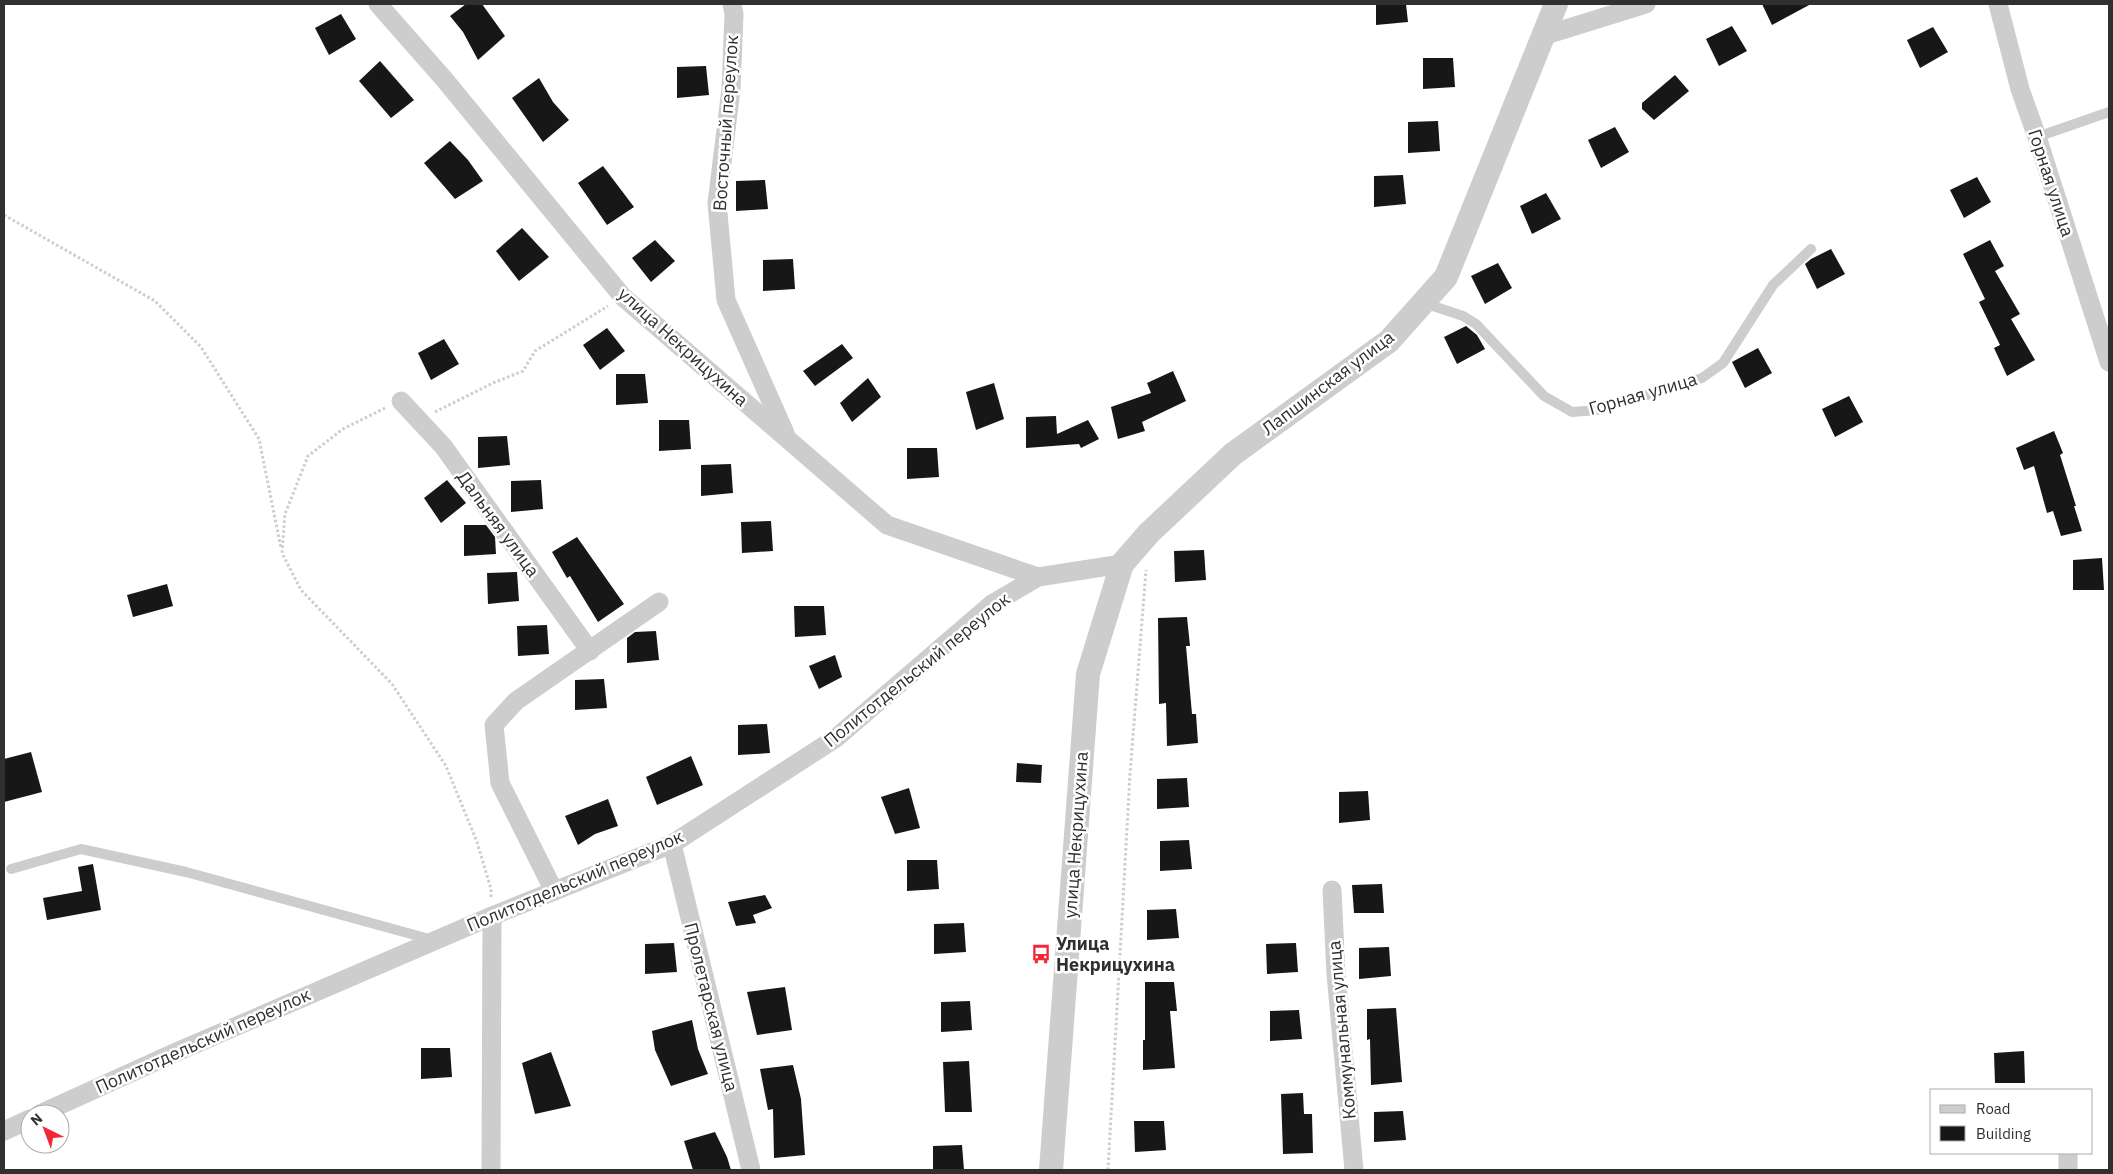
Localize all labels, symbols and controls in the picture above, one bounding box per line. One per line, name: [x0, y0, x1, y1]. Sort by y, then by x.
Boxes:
street label: Восточный переулок: [708, 34, 743, 212]
street label: Горная улица: [2023, 126, 2080, 240]
street label: улица Некрицухина: [613, 282, 753, 411]
street label: Лапшинская улица: [1257, 325, 1399, 440]
street label: Горная улица: [1586, 367, 1700, 420]
street label: Дальняя улица: [452, 466, 545, 582]
street label: Политотдельский переулок: [819, 587, 1015, 752]
street label: улица Некрицухина: [1058, 750, 1093, 919]
street label: Политотдельский переулок: [463, 824, 687, 937]
street label: Пролетарская улица: [679, 920, 744, 1094]
place label: Улица Некрицухина: [1056, 932, 1175, 976]
street label: Коммунальная улица: [1322, 939, 1361, 1120]
bus stop icon: Улица Некрицухина: [1030, 943, 1052, 965]
street label: Политотдельский переулок: [92, 983, 314, 1098]
legend: [1930, 1089, 2093, 1154]
text: Road: [1976, 1099, 2011, 1118]
north arrow: [20, 1104, 70, 1154]
text: N: [27, 1109, 46, 1129]
text: Building: [1976, 1124, 2031, 1143]

